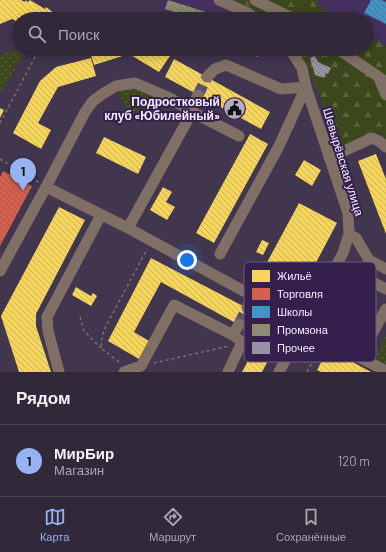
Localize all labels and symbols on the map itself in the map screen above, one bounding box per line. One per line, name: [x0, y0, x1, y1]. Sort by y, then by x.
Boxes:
place label: Подростковый клуб «Юбилейный»: [104, 94, 220, 123]
public building icon: Подростковый клуб «Юбилейный»: [222, 96, 248, 122]
street label: Шевырёвская улица: [320, 106, 367, 218]
pin: 1: [10, 158, 36, 191]
your location: [177, 250, 197, 270]
legend: [244, 262, 376, 362]
text: Жильё: [277, 269, 312, 282]
text: Торговля: [277, 287, 323, 300]
text: Школы: [277, 305, 312, 318]
text: Промзона: [277, 323, 329, 336]
text: Прочее: [277, 341, 315, 354]

